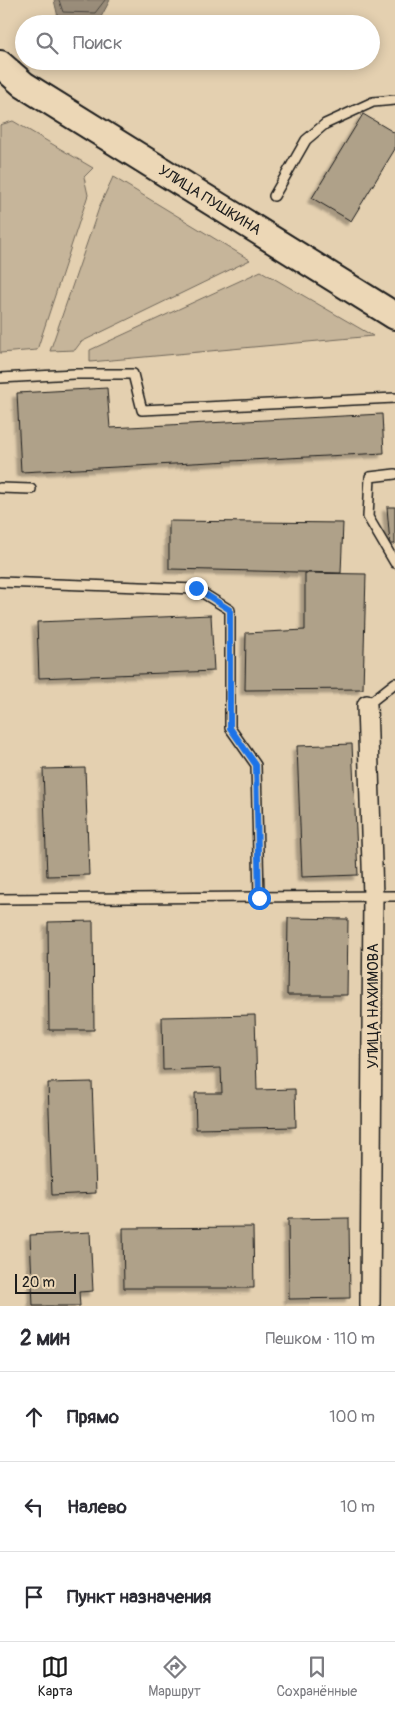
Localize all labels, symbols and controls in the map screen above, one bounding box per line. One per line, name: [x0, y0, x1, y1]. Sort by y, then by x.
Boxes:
search box: [15, 15, 380, 70]
icon: search: [33, 29, 61, 57]
text: Поиск: [73, 31, 123, 55]
street label: УЛИЦА ПУШКИНА: [155, 161, 265, 240]
route end: [185, 577, 208, 600]
route start: [248, 887, 271, 910]
street label: УЛИЦА НАХИМОВА: [364, 943, 383, 1069]
scale bar: [15, 1271, 76, 1294]
text: 20 m: [22, 1274, 55, 1291]
text: 2 мин: [20, 1325, 70, 1352]
text: Пешком · 110 m: [266, 1329, 375, 1349]
icon: ahead: [20, 1403, 48, 1431]
text: Прямо: [67, 1405, 119, 1429]
text: 100 m: [329, 1407, 375, 1427]
icon: left: [20, 1493, 48, 1521]
text: Налево: [67, 1495, 127, 1519]
text: 10 m: [340, 1497, 375, 1517]
icon: arrive: [20, 1583, 48, 1611]
text: Пункт назначения: [67, 1585, 211, 1609]
tab: Карта: [38, 1653, 73, 1700]
tab: Маршрут: [148, 1653, 201, 1700]
tab: Сохранённые: [276, 1653, 357, 1700]

